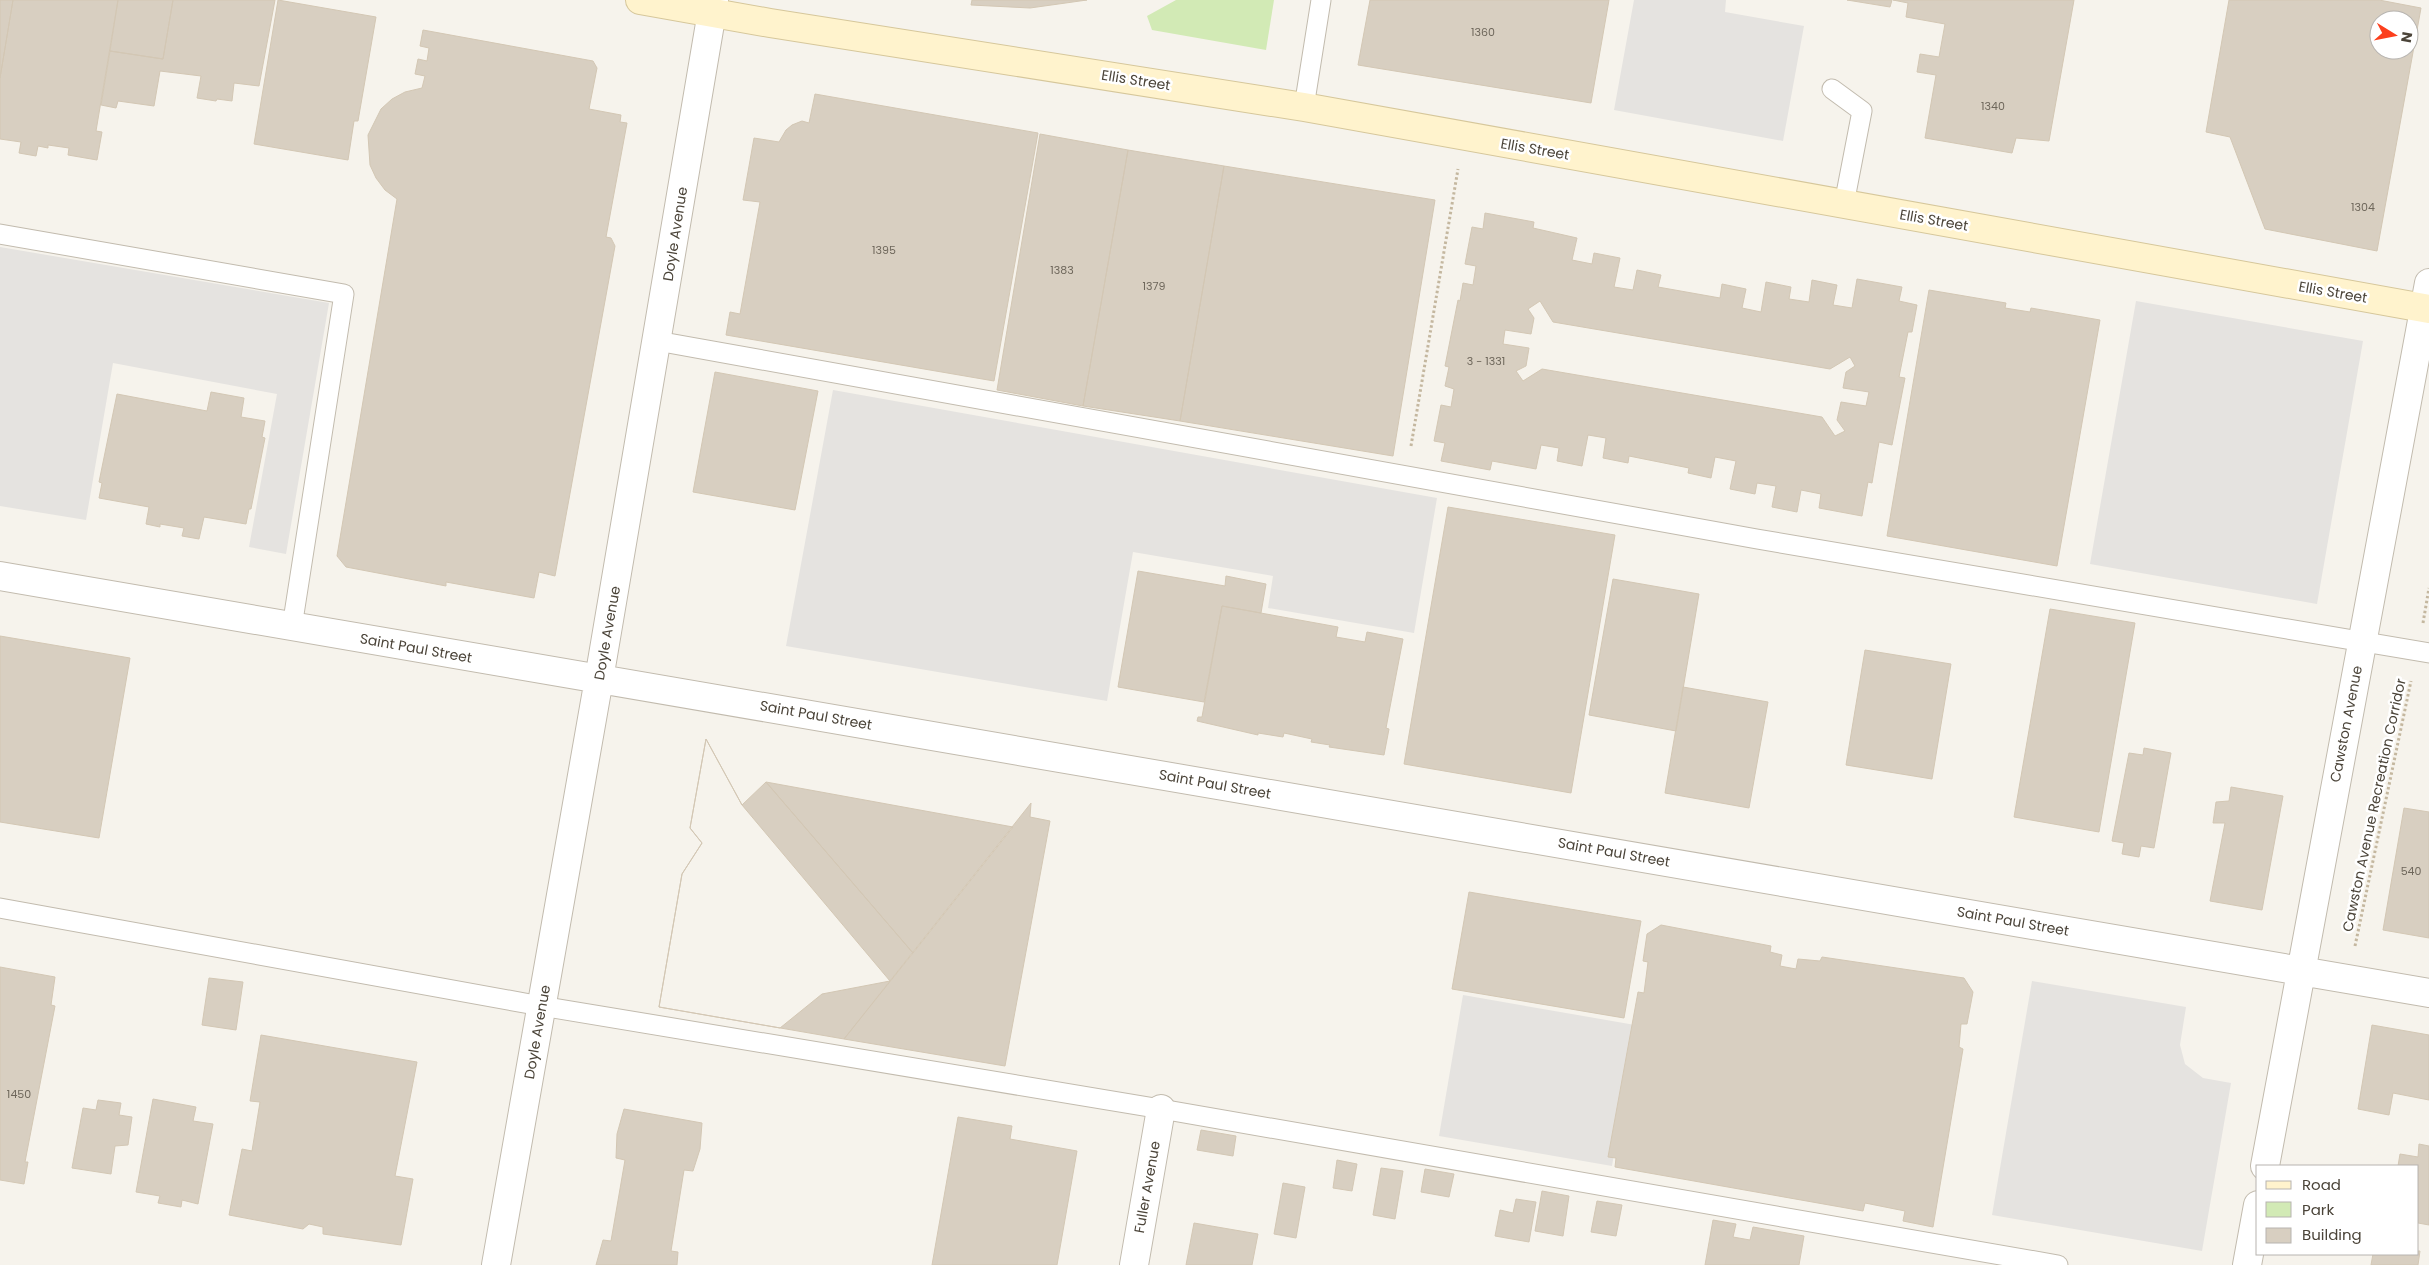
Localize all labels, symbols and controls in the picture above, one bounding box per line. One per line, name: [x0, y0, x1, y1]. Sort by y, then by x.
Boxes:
north arrow: [2369, 10, 2419, 60]
house number: 1360: [1471, 24, 1495, 40]
text: N: [2396, 30, 2418, 44]
street label: Ellis Street: [1100, 65, 1172, 95]
house number: 1340: [1981, 98, 2005, 114]
street label: Ellis Street: [1499, 133, 1571, 165]
street label: Doyle Avenue: [658, 185, 692, 283]
house number: 1304: [2351, 199, 2375, 215]
street label: Ellis Street: [1898, 204, 1970, 236]
house number: 1395: [872, 242, 896, 258]
house number: 1383: [1050, 262, 1074, 278]
street label: Ellis Street: [2297, 276, 2369, 308]
house number: 1379: [1143, 278, 1166, 294]
house number: 3 - 1331: [1467, 353, 1505, 369]
street label: Doyle Avenue: [589, 584, 625, 682]
street label: Saint Paul Street: [358, 628, 474, 668]
street label: Cawston Avenue: [2325, 664, 2367, 784]
street label: Cawston Avenue Recreation Corridor: [2337, 676, 2411, 934]
street label: Saint Paul Street: [758, 695, 874, 735]
street label: Saint Paul Street: [1157, 764, 1273, 804]
street label: Saint Paul Street: [1556, 832, 1672, 872]
house number: 540: [2401, 863, 2421, 879]
street label: Saint Paul Street: [1955, 901, 2071, 941]
street label: Doyle Avenue: [519, 983, 555, 1081]
house number: 1450: [7, 1086, 31, 1102]
street label: Fuller Avenue: [1129, 1139, 1165, 1235]
legend: [2256, 1165, 2419, 1255]
text: Road: [2302, 1174, 2341, 1195]
text: Park: [2302, 1199, 2334, 1220]
text: Building: [2302, 1224, 2362, 1245]

